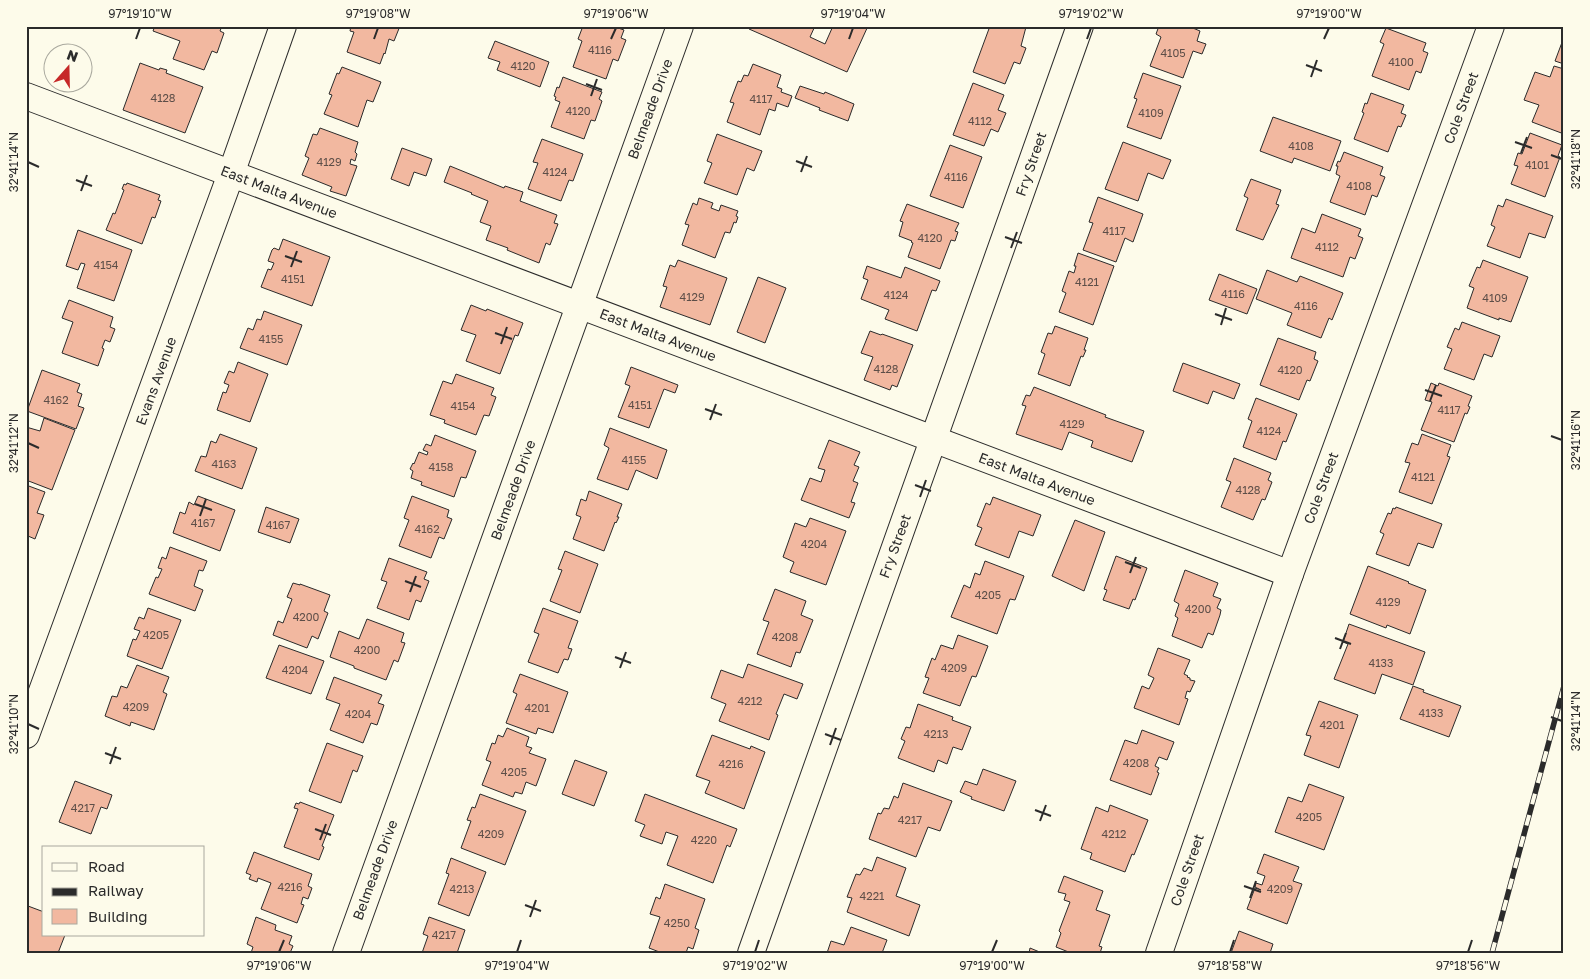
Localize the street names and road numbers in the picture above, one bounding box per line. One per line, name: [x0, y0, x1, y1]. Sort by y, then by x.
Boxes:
street label: Belmeade Drive: [624, 56, 676, 161]
street label: Cole Street: [1440, 70, 1481, 146]
street label: Fry Street: [1012, 129, 1049, 198]
street label: East Malta Avenue: [219, 161, 340, 222]
street label: East Malta Avenue: [598, 304, 719, 365]
street label: Evans Avenue: [132, 334, 179, 427]
street label: Belmeade Drive: [487, 437, 539, 542]
street label: East Malta Avenue: [977, 448, 1098, 509]
street label: Cole Street: [1300, 450, 1341, 526]
street label: Fry Street: [875, 511, 914, 580]
street label: Belmeade Drive: [349, 817, 401, 922]
street label: Cole Street: [1166, 831, 1207, 908]

